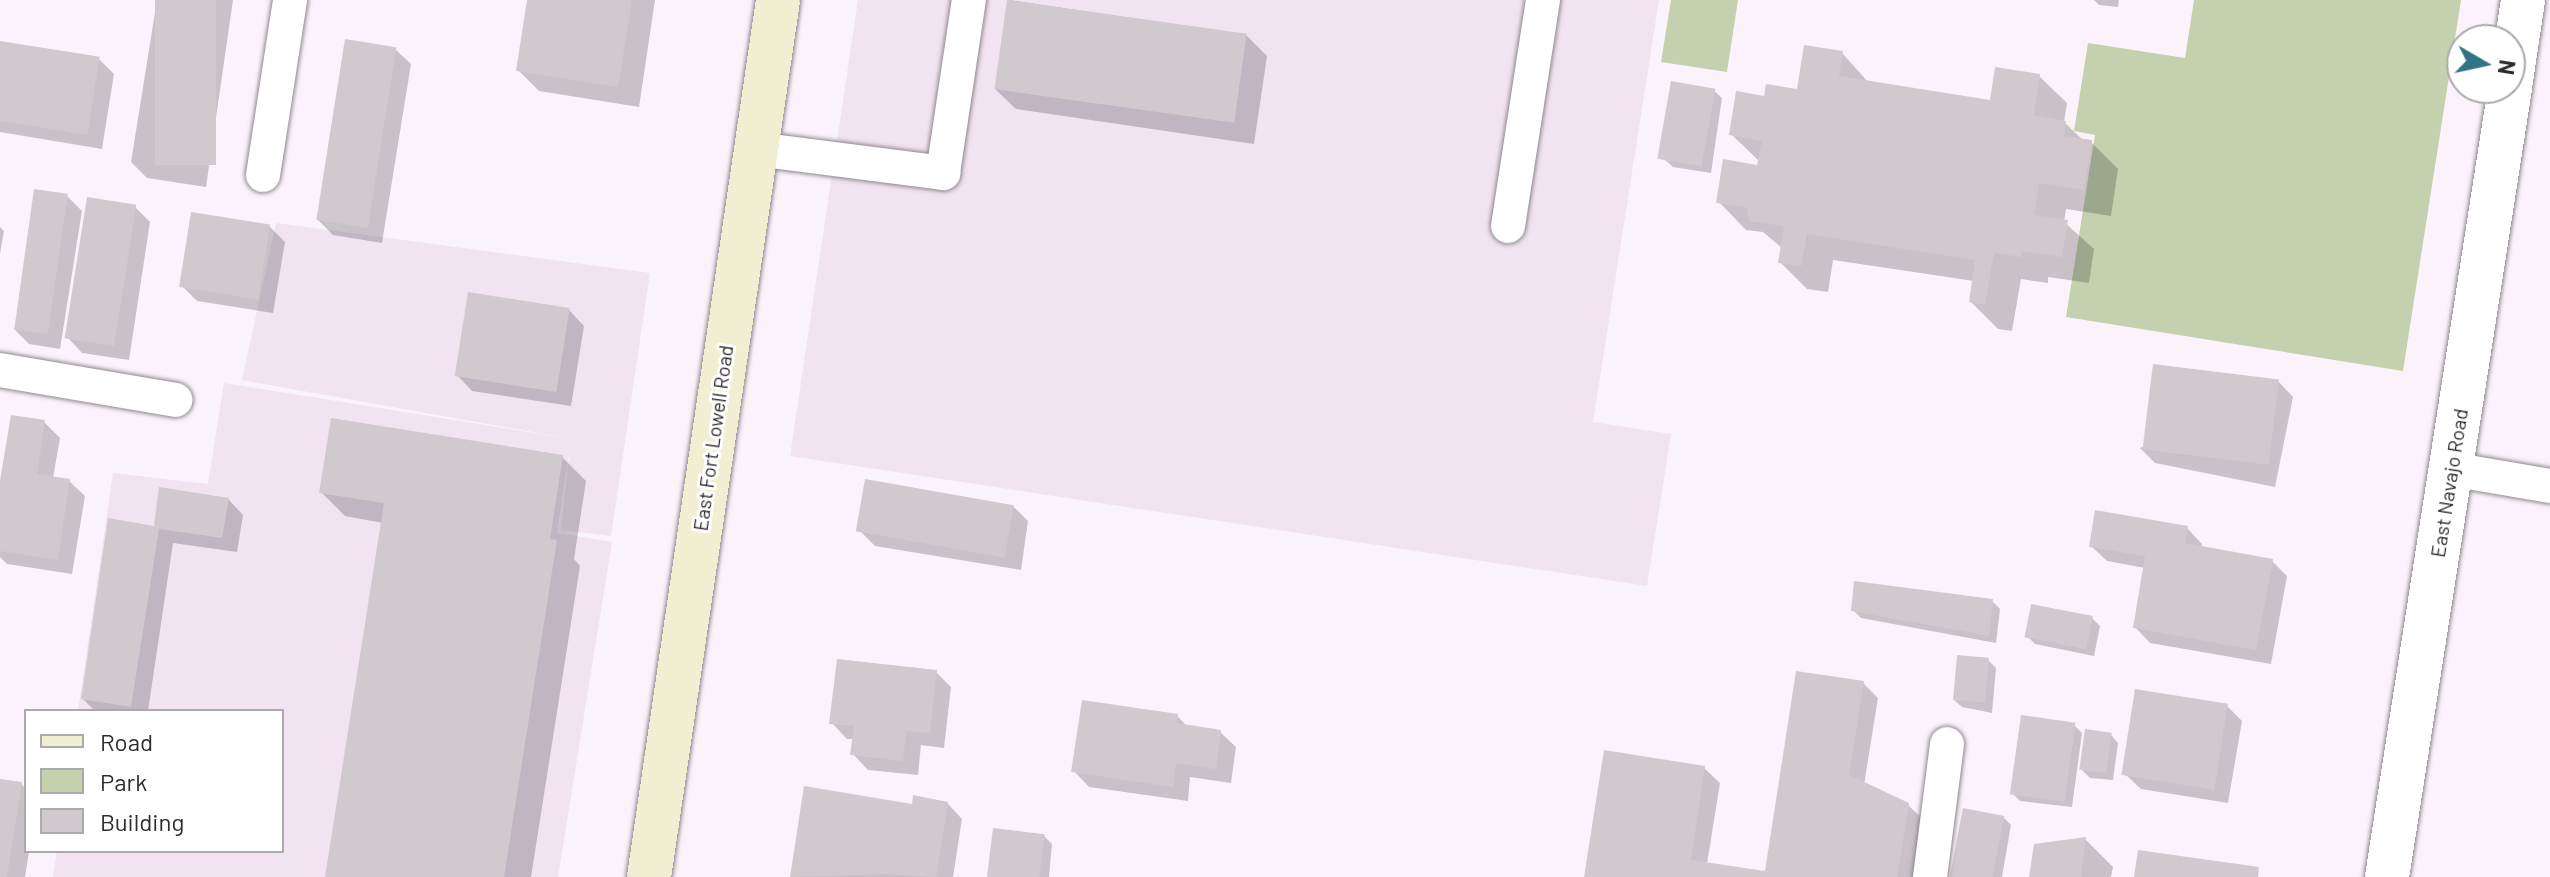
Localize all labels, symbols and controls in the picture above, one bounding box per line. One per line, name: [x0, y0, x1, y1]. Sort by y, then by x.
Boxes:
north arrow: [2446, 24, 2526, 104]
text: N: [2494, 58, 2522, 77]
street label: East Fort Lowell Road: [688, 343, 738, 533]
street label: East Navajo Road: [2425, 407, 2473, 559]
legend: [24, 709, 284, 853]
text: Road: [100, 727, 153, 756]
text: Park: [100, 767, 147, 796]
text: Building: [100, 807, 184, 836]

